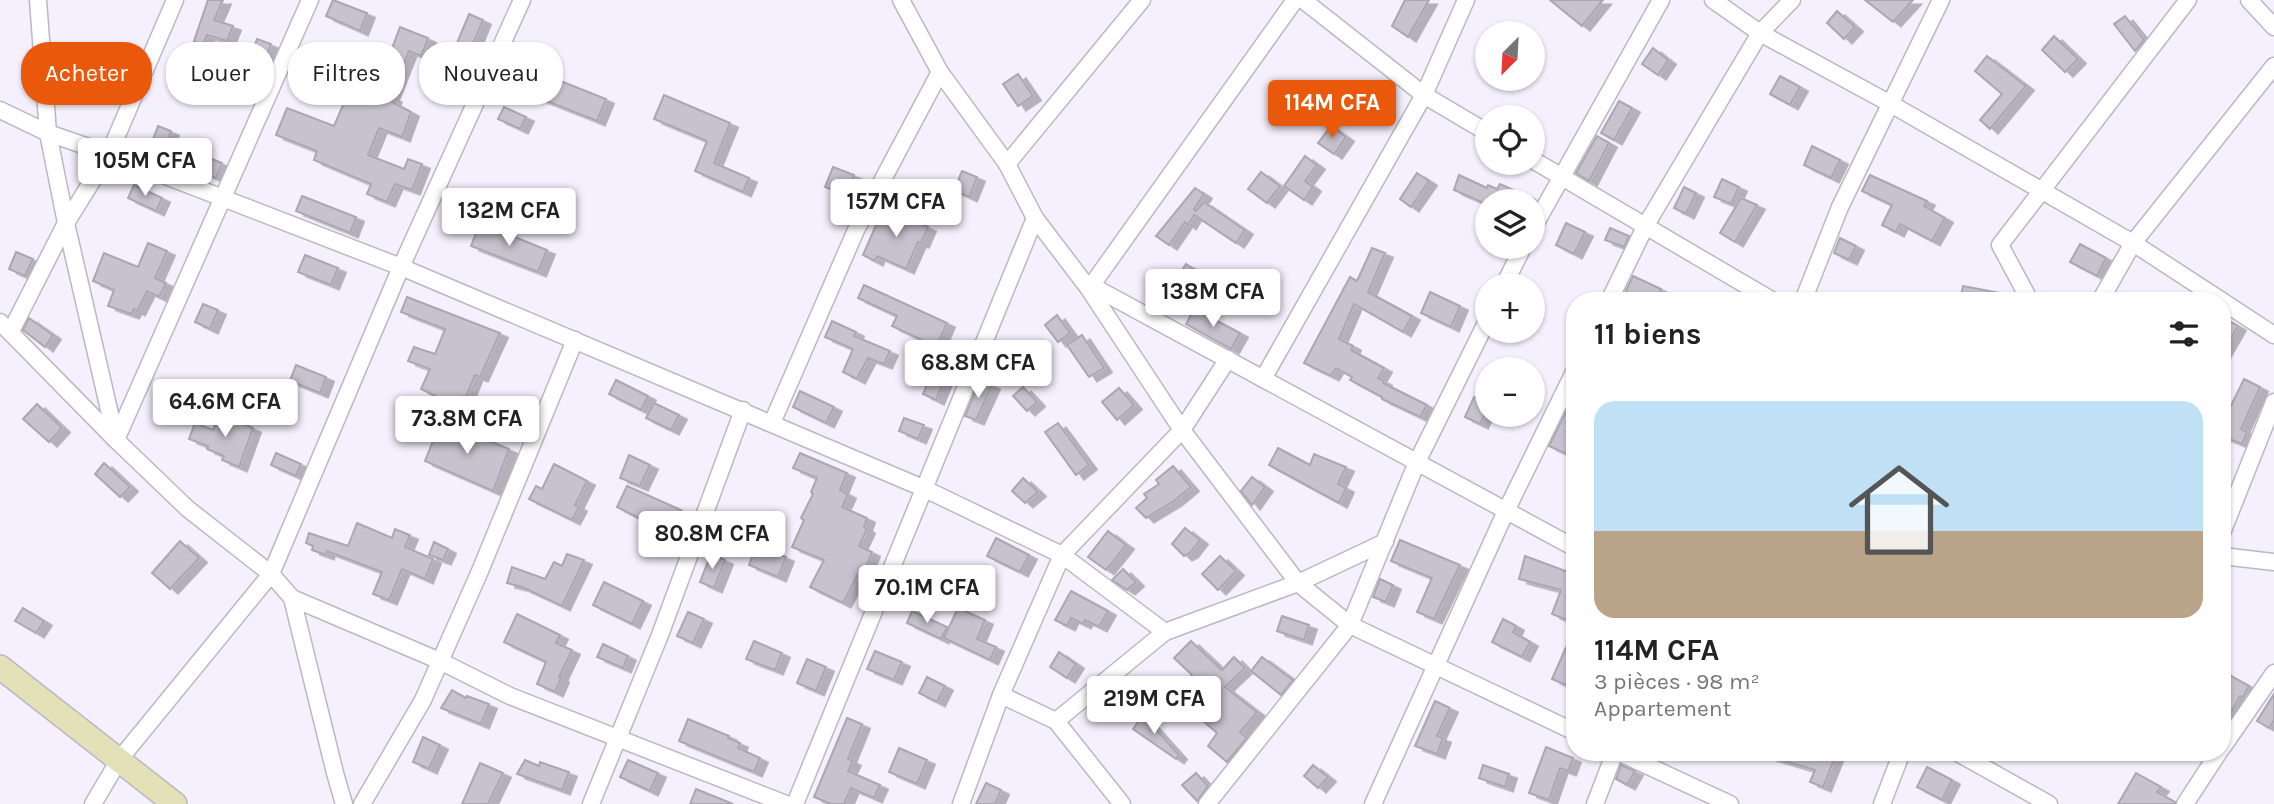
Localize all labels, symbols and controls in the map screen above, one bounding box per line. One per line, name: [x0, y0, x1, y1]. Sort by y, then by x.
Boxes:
north arrow: [1475, 21, 1545, 91]
map controls: [1475, 21, 1545, 427]
chip: Acheter: [21, 42, 152, 105]
chip: Louer: [166, 42, 274, 105]
chip: Filtres: [288, 42, 405, 105]
chip: Nouveau: [419, 42, 563, 105]
pin: 114M CFA: [1260, 80, 1404, 140]
text: 114M CFA: [1284, 89, 1380, 116]
button: locate: [1475, 105, 1545, 175]
pin: 105M CFA: [73, 138, 217, 198]
text: 105M CFA: [94, 147, 196, 174]
pin: 157M CFA: [824, 180, 968, 239]
pin: 132M CFA: [437, 188, 581, 248]
text: 157M CFA: [847, 188, 946, 215]
button: layers: [1475, 189, 1545, 259]
text: 132M CFA: [458, 197, 560, 224]
pin: 138M CFA: [1141, 270, 1285, 329]
button: +: [1475, 273, 1545, 343]
text: 138M CFA: [1161, 278, 1265, 305]
icon: filters: [2165, 315, 2203, 353]
text: 11 biens: [1594, 316, 1702, 352]
pin: 68.8M CFA: [898, 340, 1058, 400]
text: 68.8M CFA: [921, 349, 1035, 376]
button: −: [1475, 357, 1545, 427]
pin: 64.6M CFA: [145, 380, 305, 439]
text: 64.6M CFA: [169, 388, 281, 415]
pin: 73.8M CFA: [387, 396, 547, 456]
text: 73.8M CFA: [411, 405, 523, 432]
icon: home: [1836, 447, 1962, 573]
pin: 80.8M CFA: [632, 512, 792, 571]
text: 80.8M CFA: [654, 520, 770, 547]
pin: 70.1M CFA: [847, 566, 1007, 625]
text: 70.1M CFA: [874, 574, 980, 601]
text: 114M CFA: [1594, 632, 1719, 668]
text: 3 pièces · 98 m²: [1594, 668, 1760, 695]
pin: 219M CFA: [1082, 676, 1226, 736]
text: 219M CFA: [1103, 685, 1205, 712]
text: Appartement: [1594, 695, 1731, 722]

